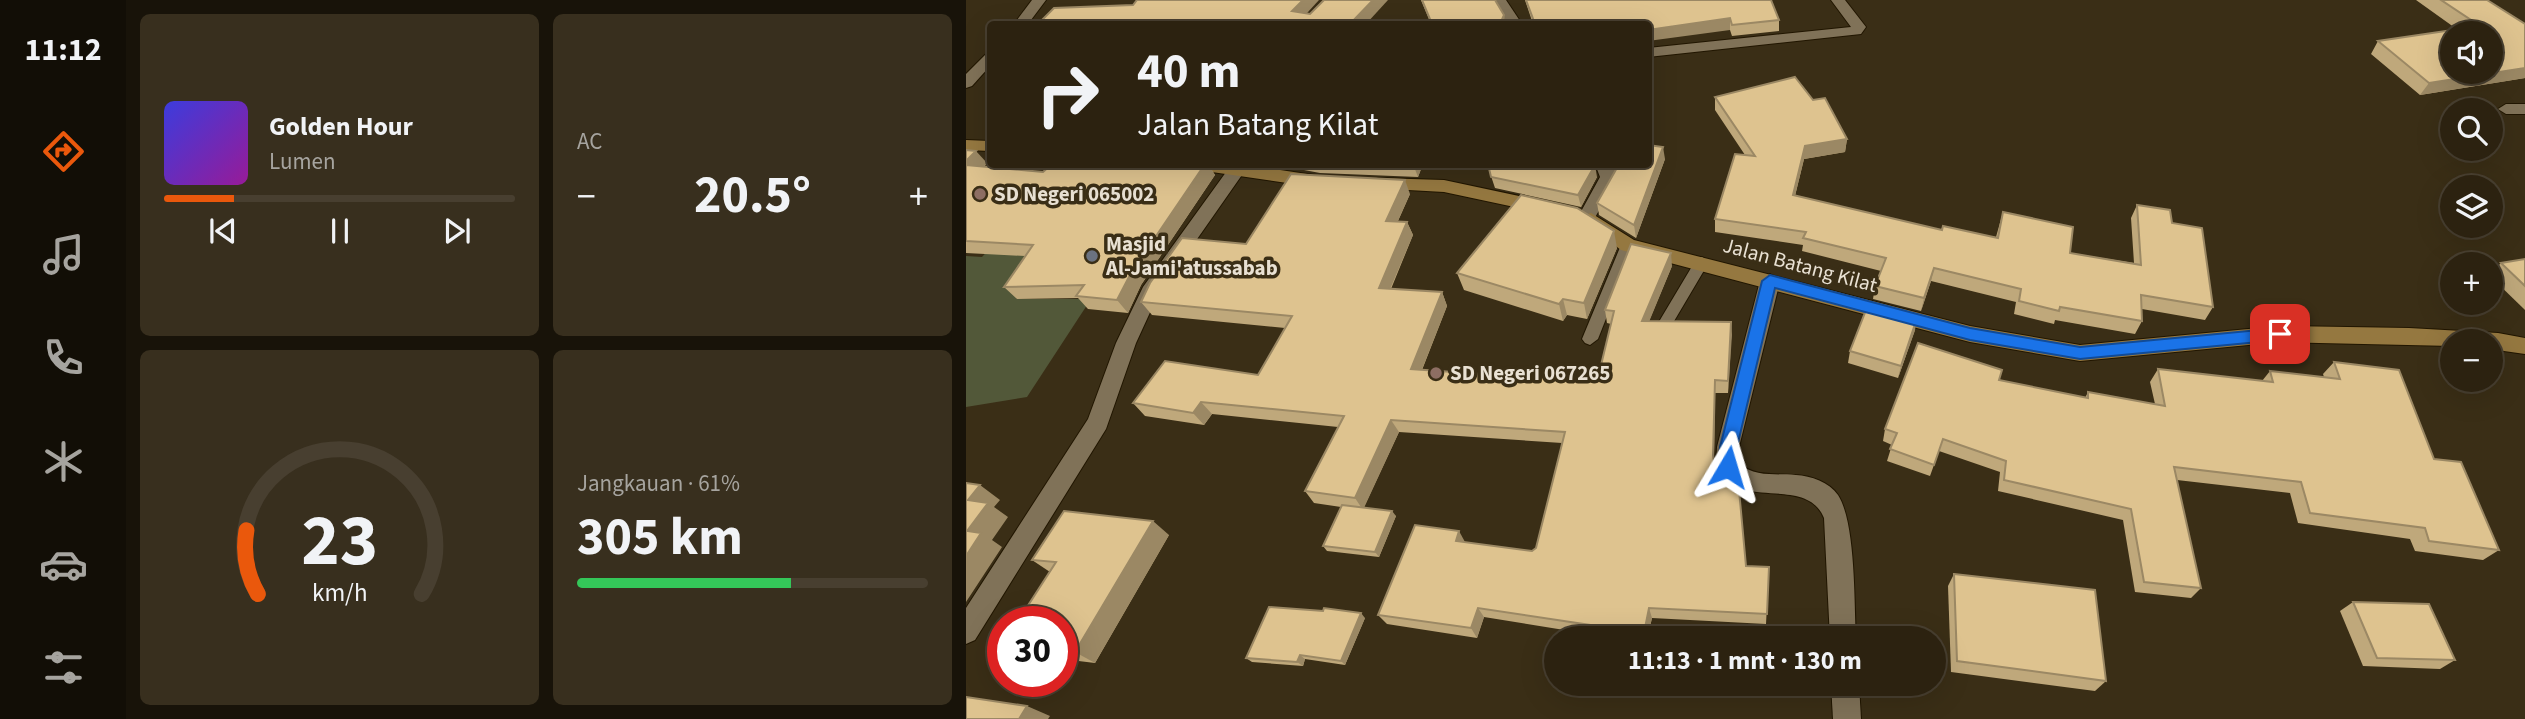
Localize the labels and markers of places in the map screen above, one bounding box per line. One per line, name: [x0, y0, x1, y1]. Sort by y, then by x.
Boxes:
place label: SD Negeri 065002: [994, 179, 1154, 209]
marker: SD Negeri 065002: [972, 186, 988, 202]
place label: Masjid Al-Jami'atussabab: [1105, 229, 1278, 283]
marker: Masjid Al-Jami'atussabab: [1084, 248, 1100, 264]
pin: [2250, 304, 2310, 364]
place label: SD Negeri 067265: [1450, 358, 1610, 388]
marker: SD Negeri 067265: [1428, 365, 1444, 381]

